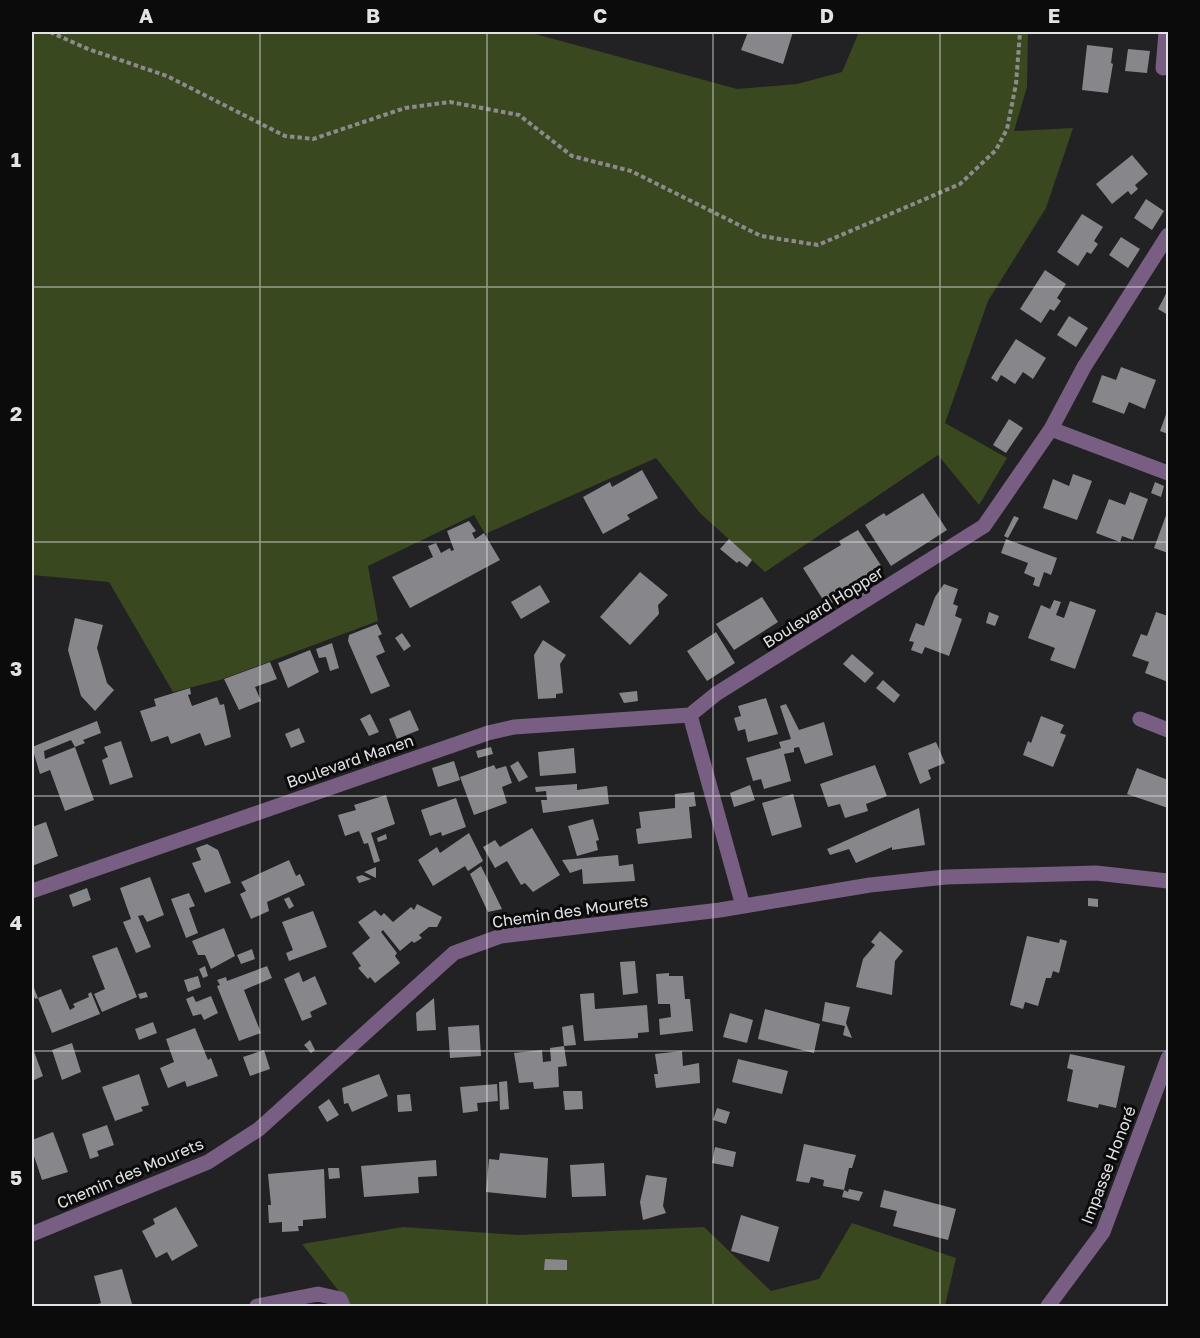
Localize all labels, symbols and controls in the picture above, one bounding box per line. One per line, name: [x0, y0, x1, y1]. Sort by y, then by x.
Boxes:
text: A: [139, 3, 153, 27]
text: B: [366, 3, 380, 27]
text: C: [593, 3, 607, 27]
text: D: [820, 3, 834, 27]
text: E: [1048, 3, 1060, 27]
text: 1: [11, 147, 21, 171]
text: 2: [10, 401, 22, 425]
street label: Boulevard Hopper: [759, 562, 887, 652]
text: 3: [10, 656, 22, 680]
street label: Boulevard Manen: [284, 730, 416, 792]
street label: Chemin des Mourets: [491, 890, 649, 932]
text: 4: [10, 910, 22, 934]
street label: Impasse Honoré: [1076, 1103, 1140, 1227]
street label: Chemin des Mourets: [54, 1133, 206, 1213]
text: 5: [10, 1165, 22, 1189]

